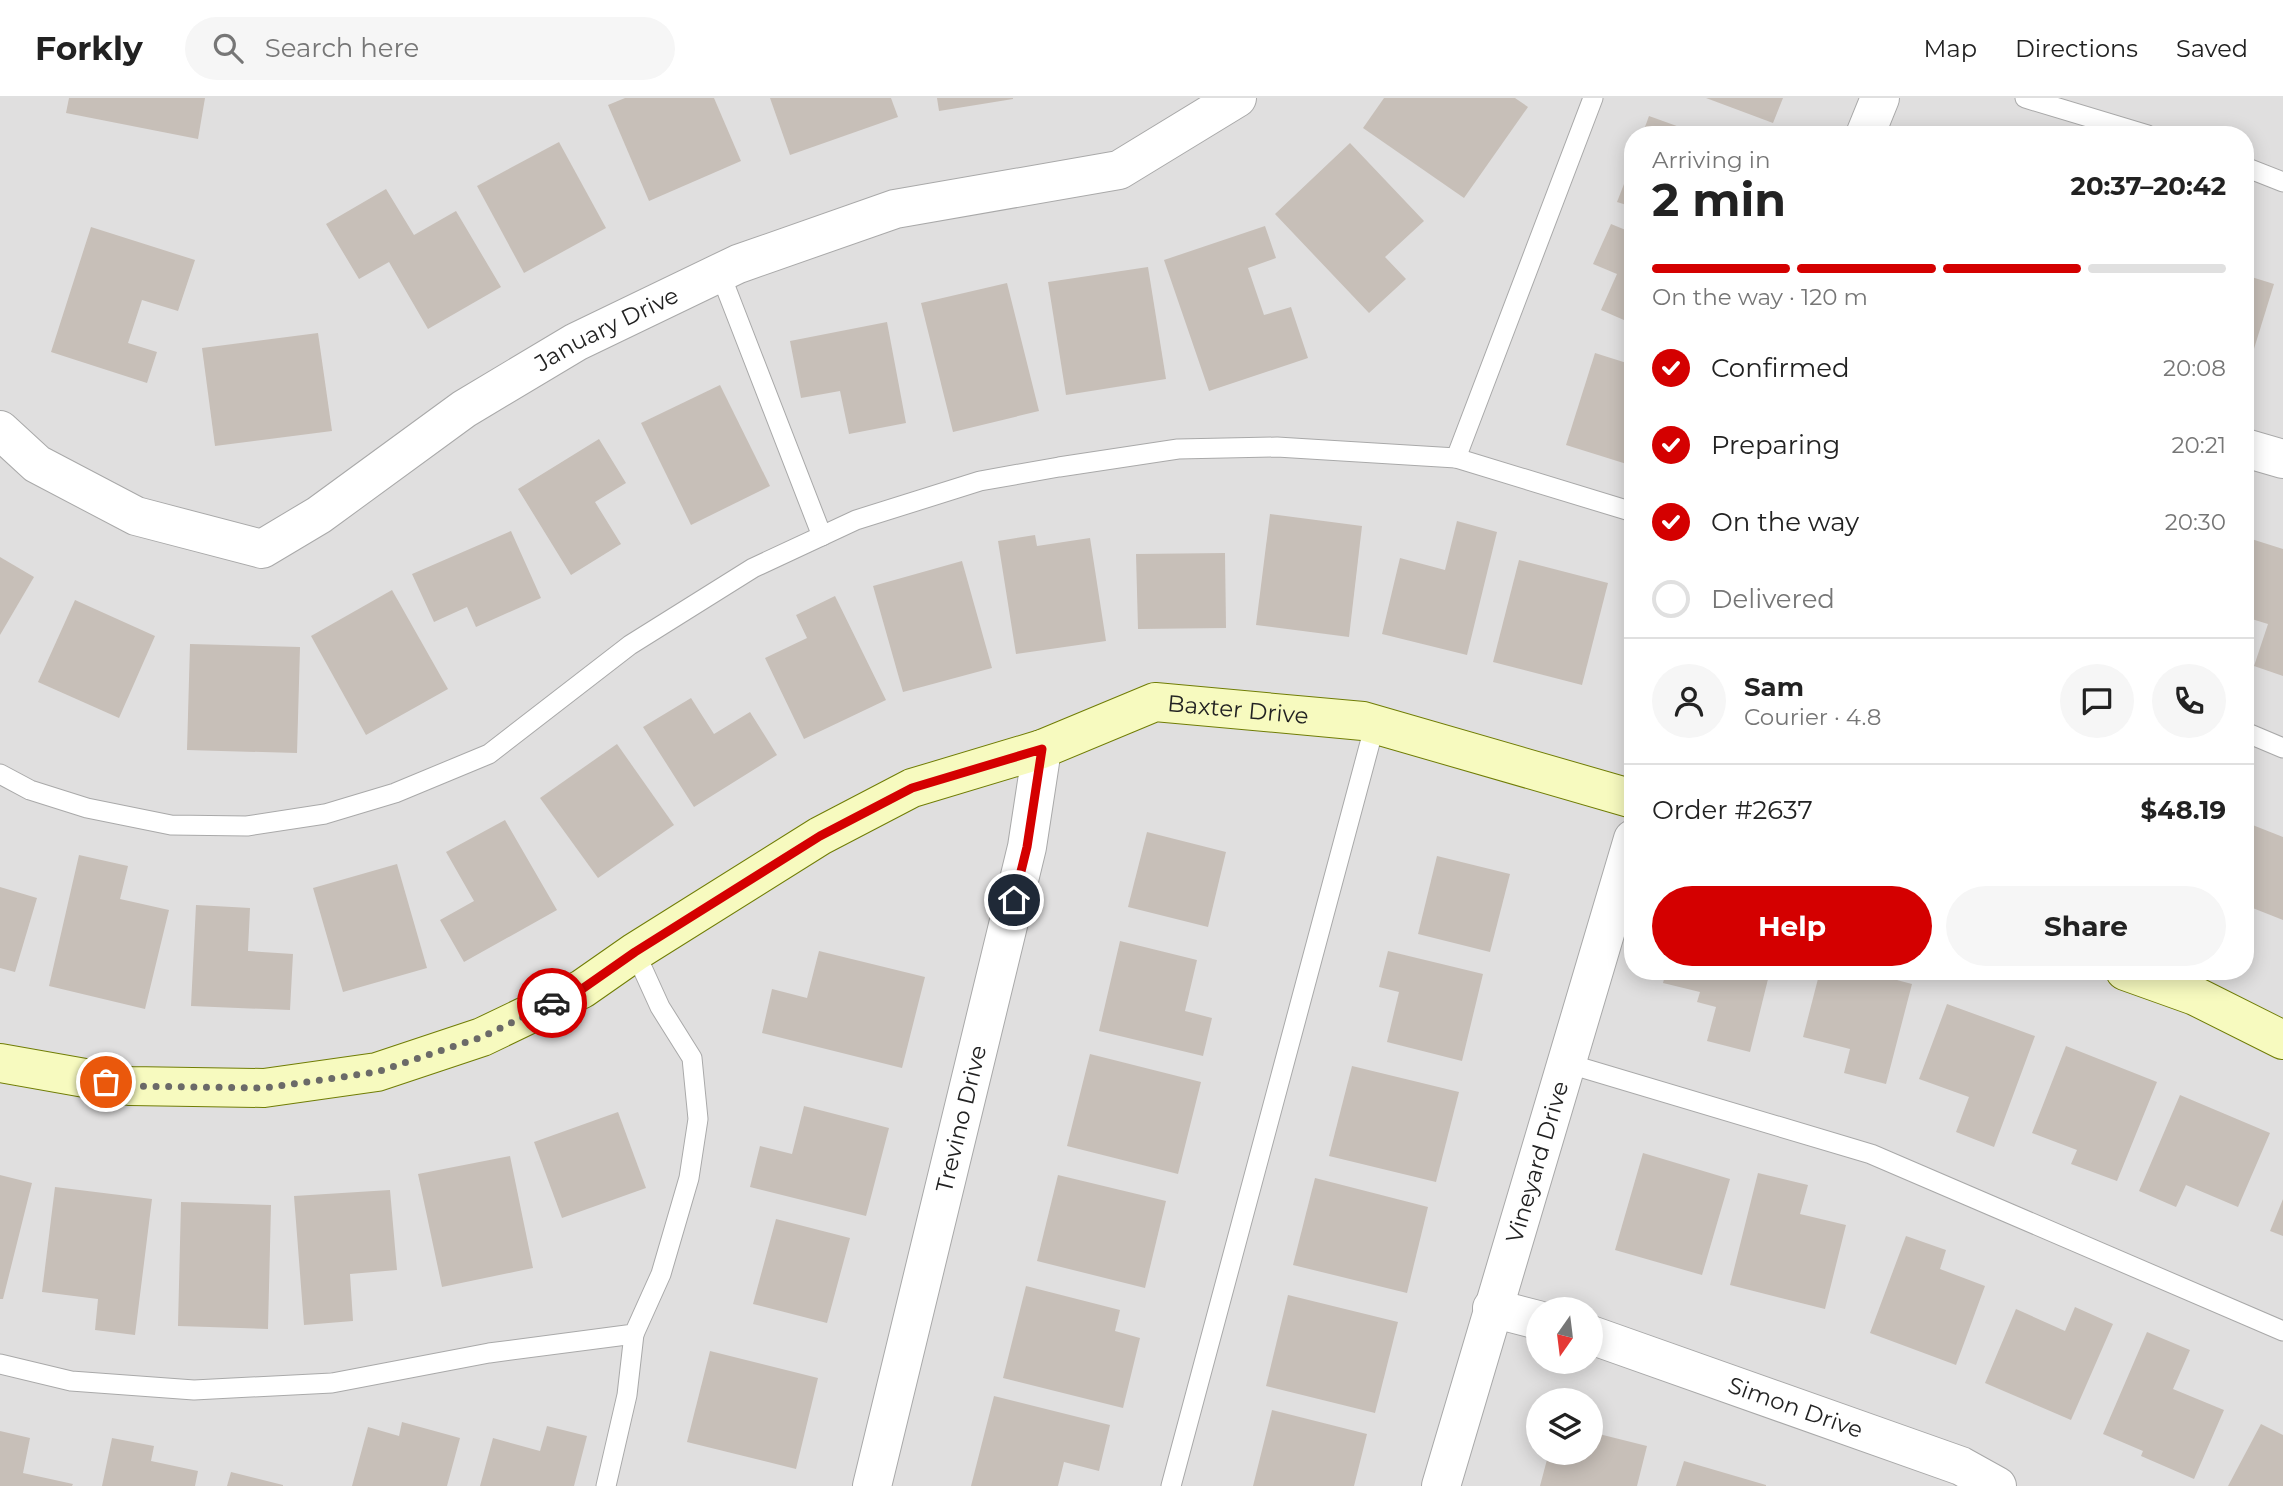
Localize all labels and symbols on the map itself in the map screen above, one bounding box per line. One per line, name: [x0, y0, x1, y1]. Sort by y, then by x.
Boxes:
street label: January Drive: [529, 281, 683, 378]
street label: Baxter Drive: [1166, 689, 1310, 730]
pin: [984, 870, 1044, 930]
courier: [517, 968, 587, 1038]
street label: Trevino Drive: [930, 1042, 992, 1195]
pin: [76, 1052, 136, 1112]
street label: Vineyard Drive: [1500, 1078, 1574, 1246]
north arrow: [1526, 1297, 1603, 1374]
street label: Simon Drive: [1724, 1371, 1867, 1444]

